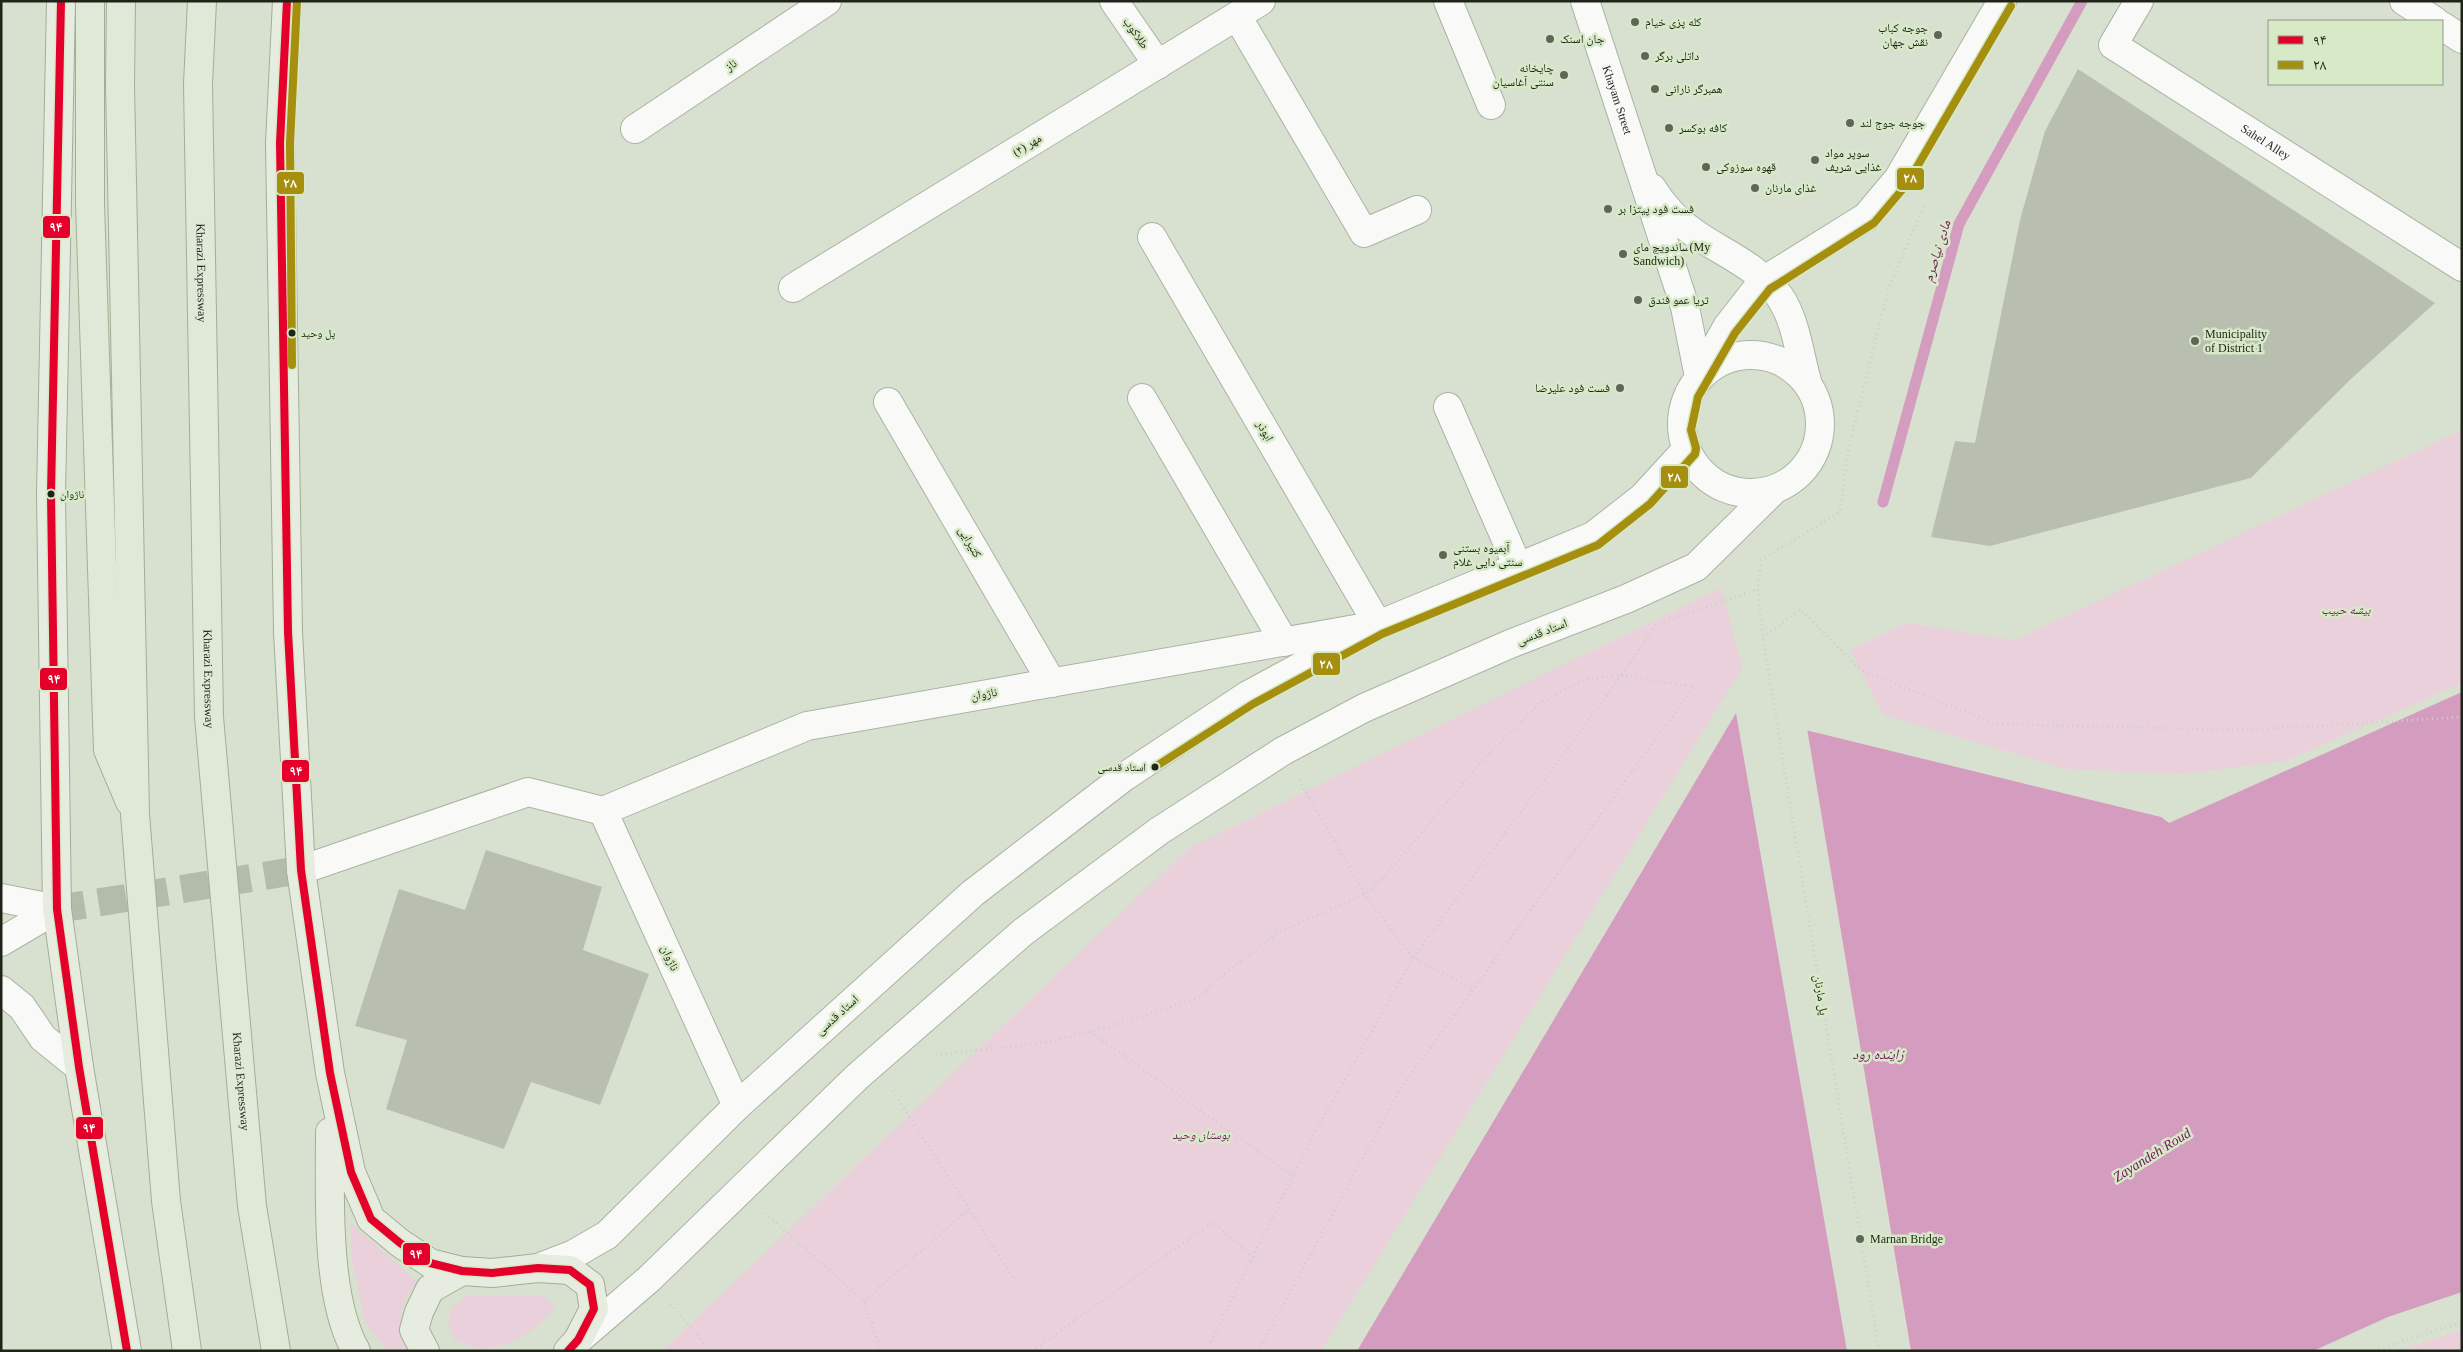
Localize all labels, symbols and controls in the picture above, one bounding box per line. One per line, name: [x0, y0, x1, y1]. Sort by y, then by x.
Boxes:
street label: طلاکوب: [1120, 15, 1152, 52]
place label: کله پزی خیام: [1645, 15, 1702, 30]
marker: کله پزی خیام: [1629, 16, 1641, 28]
legend: [2268, 20, 2443, 85]
place label: جوجه کباب نقش جهان: [1878, 21, 1928, 49]
marker: جوجه کباب نقش جهان: [1932, 29, 1944, 41]
place label: جان اسنک: [1560, 32, 1605, 46]
text: ۹۴: [2313, 32, 2327, 48]
marker: جان اسنک: [1544, 33, 1556, 45]
place label: داتلی برگر: [1654, 49, 1699, 63]
marker: داتلی برگر: [1639, 50, 1651, 62]
street label: ناز: [722, 56, 739, 74]
text: ۲۸: [2313, 57, 2327, 73]
place label: چایخانه سنتی آغاسیان: [1493, 61, 1554, 89]
street label: Khayam Street: [1600, 64, 1635, 137]
marker: چایخانه سنتی آغاسیان: [1558, 69, 1570, 81]
place label: همبرگر نارانی: [1665, 82, 1723, 96]
marker: همبرگر نارانی: [1649, 83, 1661, 95]
place label: جوجه جوج لند: [1860, 116, 1925, 130]
marker: جوجه جوج لند: [1844, 117, 1856, 129]
place label: کافه بوکسر: [1678, 121, 1727, 135]
street label: Sahel Alley: [2238, 121, 2293, 163]
marker: کافه بوکسر: [1663, 122, 1675, 134]
street label: مهر (۴): [1010, 131, 1044, 159]
place label: سوپر مواد غذایی شریف: [1825, 146, 1882, 174]
marker: سوپر مواد غذایی شریف: [1809, 154, 1821, 166]
place label: قهوه سوزوکی: [1716, 160, 1776, 174]
marker: قهوه سوزوکی: [1700, 161, 1712, 173]
line badge: ۲۸: [1896, 167, 1925, 191]
line badge: ۲۸: [276, 171, 305, 195]
text: ۲۸: [1903, 171, 1917, 186]
text: ۲۸: [283, 176, 297, 191]
place label: غذای مارنان: [1765, 181, 1817, 195]
marker: غذای مارنان: [1749, 182, 1761, 194]
place label: فست فود پیتزا بر: [1617, 202, 1694, 216]
marker: فست فود پیتزا بر: [1602, 203, 1614, 215]
line badge: ۹۴: [42, 215, 71, 239]
water label: مادی نیاصرم: [1920, 218, 1956, 284]
text: ۹۴: [49, 220, 63, 235]
street label: Kharazi Expressway: [193, 223, 209, 322]
place label: ساندویچ مای(My Sandwich): [1633, 240, 1710, 268]
marker: ساندویچ مای(My Sandwich): [1617, 248, 1629, 260]
place label: تریا عمو فندق: [1648, 293, 1709, 307]
marker: تریا عمو فندق: [1632, 294, 1644, 306]
place label: پل وحید: [301, 327, 336, 340]
place label: Municipality of District 1: [2205, 327, 2267, 355]
marker: پل وحید: [287, 328, 297, 338]
marker: Municipality of District 1: [2189, 335, 2201, 347]
place label: فست فود علیرضا: [1535, 381, 1610, 395]
marker: فست فود علیرضا: [1614, 382, 1626, 394]
street label: ابوذر: [1253, 417, 1276, 444]
line badge: ۲۸: [1660, 465, 1689, 489]
text: ۲۸: [1667, 470, 1681, 485]
place label: ناژوان: [60, 488, 84, 501]
marker: ناژوان: [46, 489, 56, 499]
street label: کتیرایی: [955, 524, 984, 560]
place label: آبمیوه بستنی سنتی دایی غلام: [1453, 541, 1523, 570]
marker: آبمیوه بستنی سنتی دایی غلام: [1437, 549, 1449, 561]
park label: بیشه حبیب: [2321, 603, 2371, 617]
street label: استاد قدسی: [1515, 616, 1569, 648]
street label: Kharazi Expressway: [200, 629, 217, 729]
line badge: ۲۸: [1312, 652, 1341, 676]
text: ۲۸: [1319, 657, 1333, 672]
line badge: ۹۴: [39, 667, 68, 691]
text: ۹۴: [47, 672, 61, 687]
street label: ناژوان: [970, 685, 998, 703]
line badge: ۹۴: [281, 759, 310, 783]
place label: استاد قدسی: [1097, 761, 1146, 774]
marker: استاد قدسی: [1150, 762, 1160, 772]
text: ۹۴: [289, 764, 303, 779]
street label: ناژوان: [658, 943, 682, 973]
street label: پل مارنان: [1811, 974, 1831, 1017]
street label: استاد قدسی: [813, 992, 861, 1038]
street label: Kharazi Expressway: [230, 1031, 252, 1131]
water label: زاینده رود: [1852, 1047, 1905, 1062]
line badge: ۹۴: [75, 1116, 104, 1140]
text: ۹۴: [82, 1121, 96, 1136]
water label: Zayandeh Roud: [2111, 1125, 2194, 1185]
park label: بوستان وحید: [1172, 1128, 1230, 1143]
place label: Marnan Bridge: [1870, 1232, 1943, 1246]
marker: Marnan Bridge: [1854, 1233, 1866, 1245]
line badge: ۹۴: [402, 1242, 431, 1266]
text: ۹۴: [409, 1247, 423, 1262]

